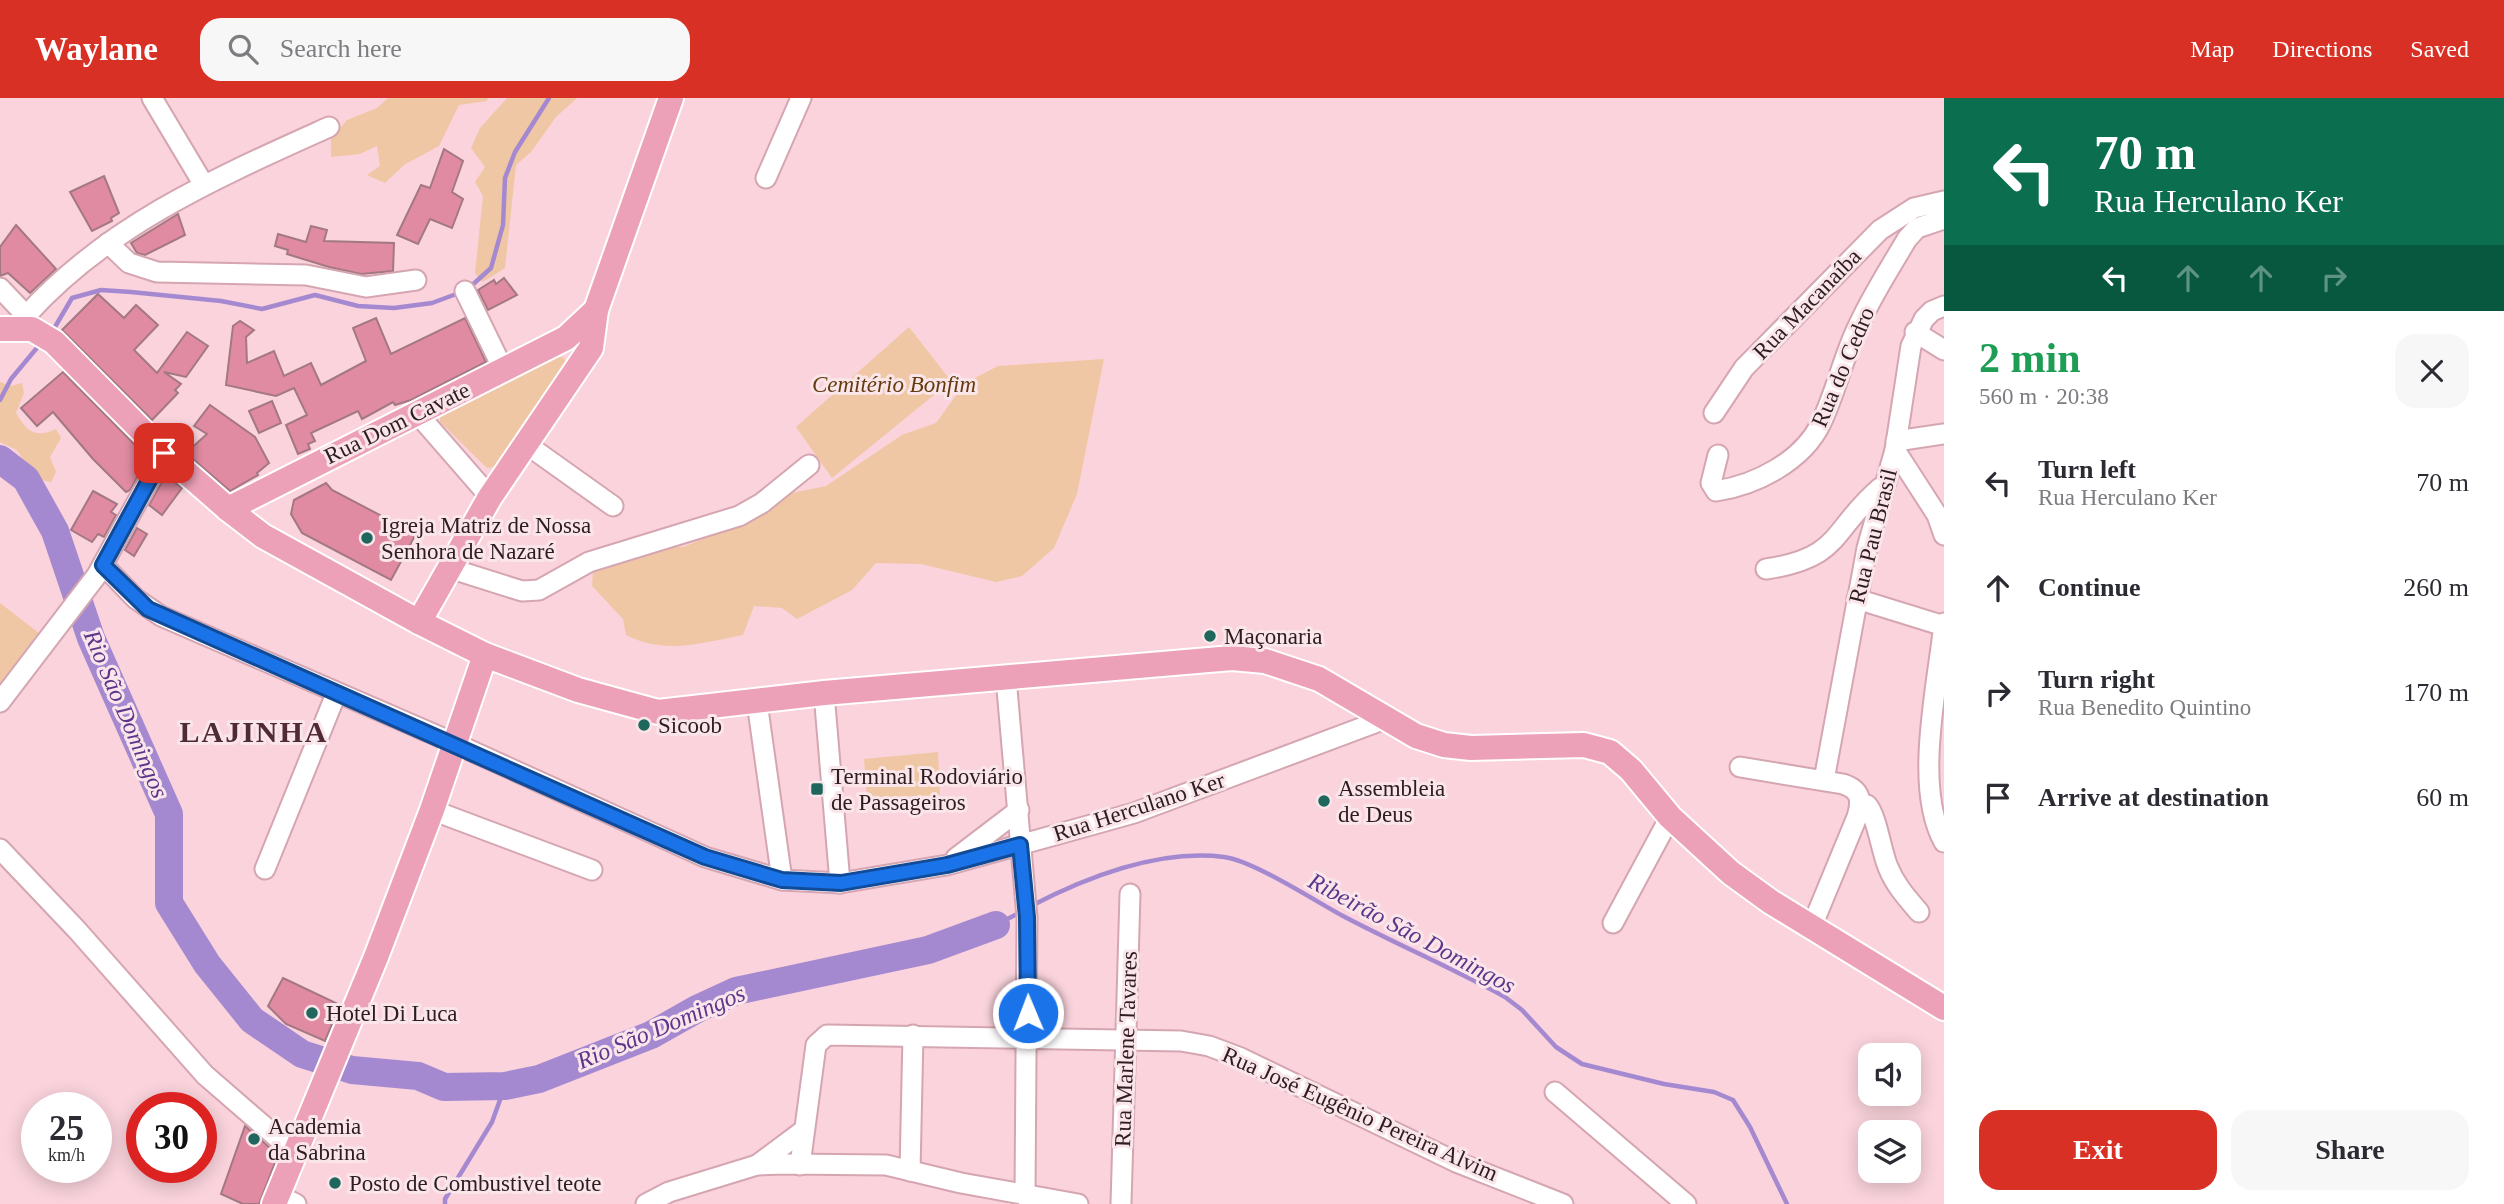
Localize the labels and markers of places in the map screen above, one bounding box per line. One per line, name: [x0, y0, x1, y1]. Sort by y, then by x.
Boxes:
pin: [134, 423, 194, 483]
place label: Igreja Matriz de Nossa Senhora de Nazaré: [381, 513, 591, 564]
marker: Igreja Matriz de Nossa Senhora de Nazaré: [359, 530, 375, 546]
place label: Maçonaria: [1224, 624, 1322, 649]
marker: Maçonaria: [1202, 628, 1218, 644]
place label: Sicoob: [658, 713, 722, 738]
marker: Sicoob: [636, 717, 652, 733]
place label: Terminal Rodoviário de Passageiros: [831, 764, 1023, 815]
place label: Assembleia de Deus: [1338, 776, 1445, 827]
marker: Terminal Rodoviário de Passageiros: [809, 781, 825, 797]
marker: Assembleia de Deus: [1316, 793, 1332, 809]
place label: Hotel Di Luca: [326, 1001, 458, 1026]
marker: Hotel Di Luca: [304, 1005, 320, 1021]
place label: Academia da Sabrina: [268, 1114, 366, 1165]
marker: Academia da Sabrina: [246, 1131, 262, 1147]
place label: Posto de Combustivel teote: [349, 1171, 601, 1196]
marker: Posto de Combustivel teote: [327, 1175, 343, 1191]

